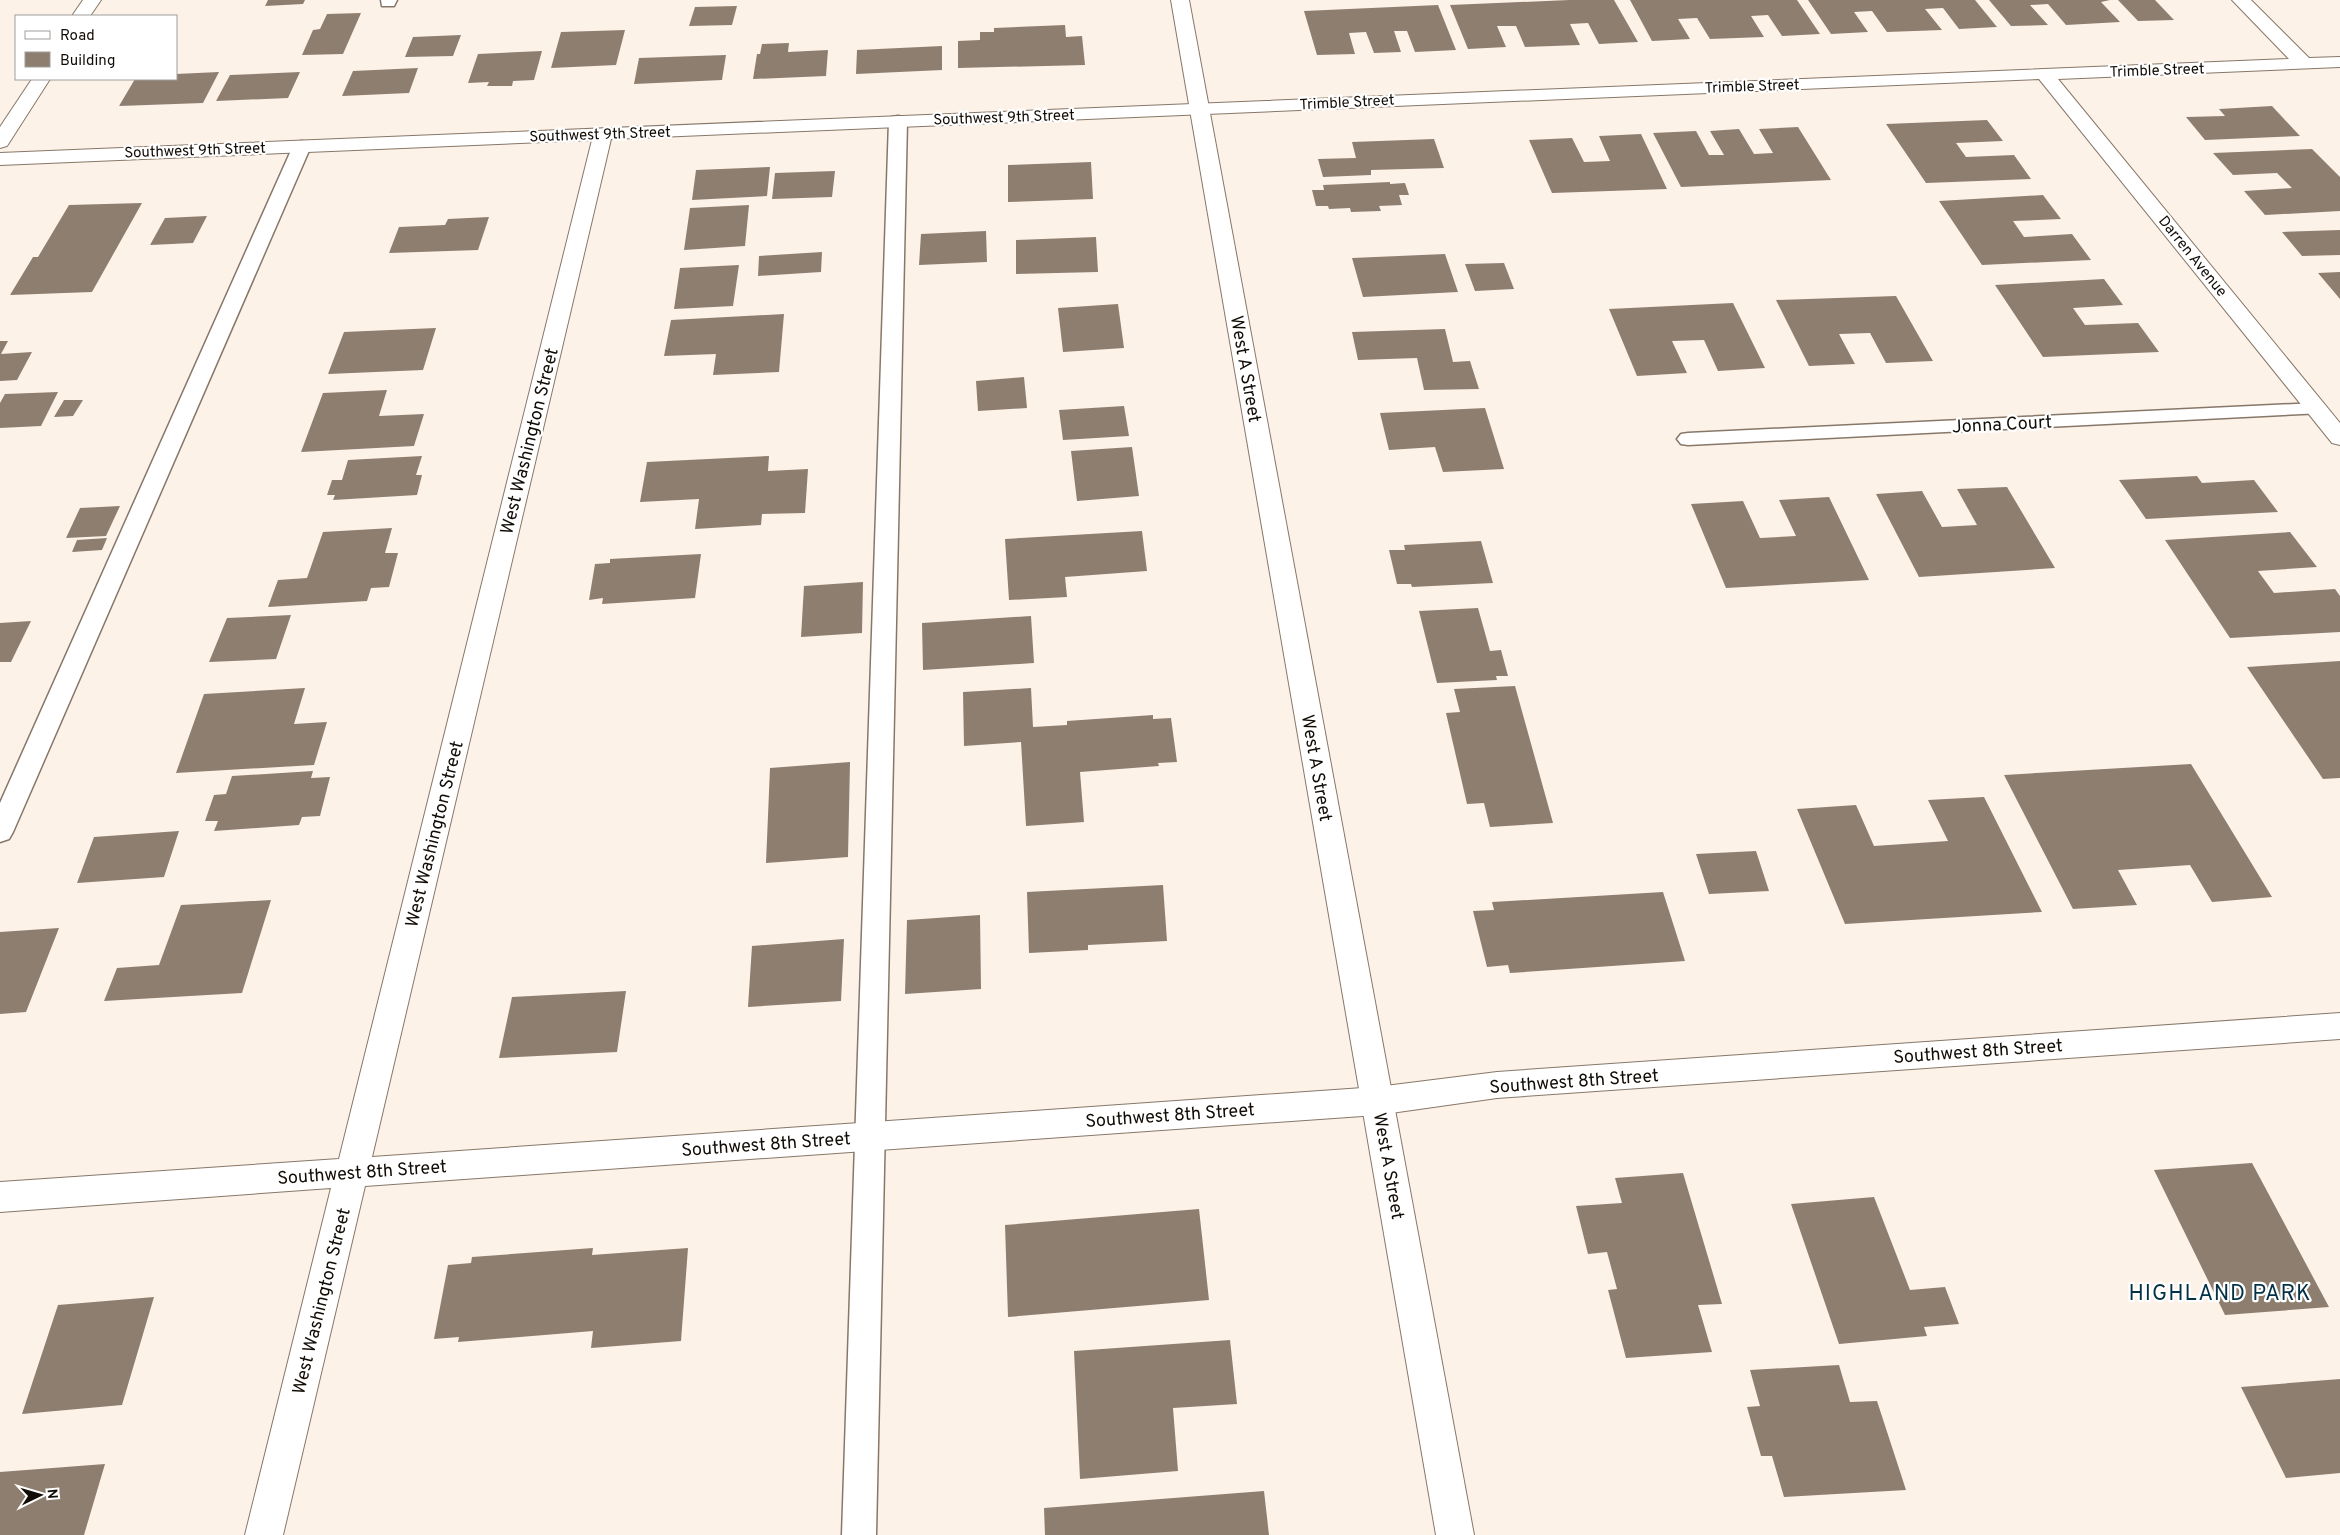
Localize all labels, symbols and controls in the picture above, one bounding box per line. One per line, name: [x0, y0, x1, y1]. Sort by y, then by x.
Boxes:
legend: [15, 15, 178, 80]
text: Road: [60, 27, 95, 46]
text: Building: [60, 52, 115, 71]
street label: Trimble Street: [2109, 60, 2205, 83]
street label: Trimble Street: [1704, 76, 1800, 99]
street label: Trimble Street: [1299, 92, 1395, 115]
street label: Southwest 9th Street: [933, 107, 1075, 130]
street label: Southwest 9th Street: [529, 124, 671, 147]
street label: Southwest 9th Street: [124, 140, 266, 163]
street label: Darren Avenue: [2153, 212, 2230, 301]
street label: West A Street: [1224, 314, 1265, 425]
street label: West Washington Street: [496, 346, 565, 537]
street label: Jonna Court: [1951, 411, 2053, 440]
street label: West A Street: [1295, 713, 1336, 824]
street label: West Washington Street: [401, 739, 470, 930]
street label: Southwest 8th Street: [1893, 1035, 2063, 1070]
street label: Southwest 8th Street: [1489, 1065, 1659, 1100]
street label: Southwest 8th Street: [1085, 1099, 1255, 1134]
street label: West A Street: [1367, 1111, 1408, 1222]
street label: Southwest 8th Street: [681, 1128, 851, 1163]
street label: Southwest 8th Street: [277, 1156, 447, 1191]
street label: West Washington Street: [288, 1206, 357, 1397]
district label: HIGHLAND PARK: [2128, 1281, 2312, 1308]
north arrow: [15, 1470, 65, 1520]
text: N: [43, 1488, 60, 1500]

